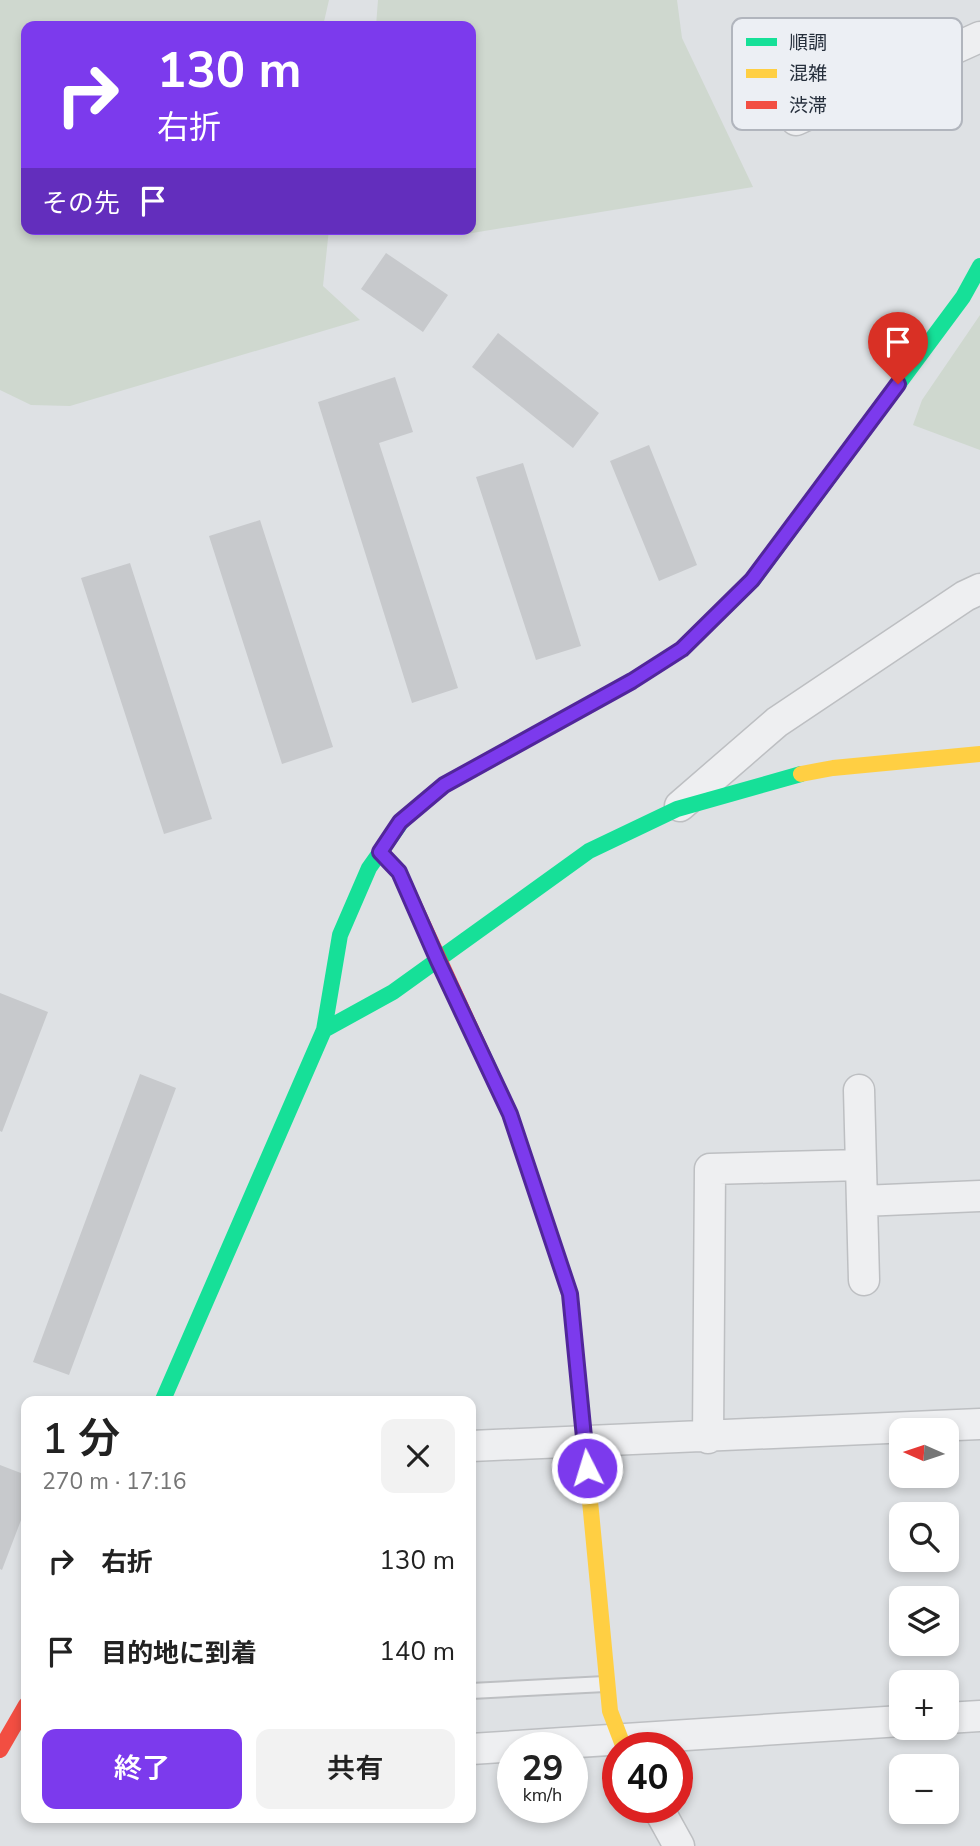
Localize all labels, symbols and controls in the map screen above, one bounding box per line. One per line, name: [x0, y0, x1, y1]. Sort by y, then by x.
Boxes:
legend: [732, 18, 962, 130]
text: 順調: [789, 30, 827, 56]
text: 130 m: [157, 37, 301, 104]
icon: right: [42, 49, 133, 140]
text: 混雑: [789, 61, 827, 87]
text: 渋滞: [789, 93, 827, 119]
text: 右折: [157, 106, 221, 149]
icon: arrive: [134, 182, 172, 220]
text: その先: [42, 186, 120, 221]
pin: [868, 312, 928, 384]
icon: arrive: [879, 323, 917, 361]
text: 1 分: [42, 1411, 120, 1468]
north arrow: [889, 1418, 959, 1488]
map controls: [889, 1418, 959, 1824]
button: close: [381, 1419, 455, 1493]
position arrow: [550, 1431, 624, 1505]
text: 270 m · 17:16: [42, 1466, 187, 1497]
button: search: [889, 1502, 959, 1572]
icon: right: [42, 1542, 80, 1580]
text: 130 m: [379, 1543, 455, 1578]
text: 右折: [101, 1545, 153, 1580]
button: layers: [889, 1586, 959, 1656]
icon: arrive: [42, 1633, 80, 1671]
text: 140 m: [379, 1634, 455, 1669]
text: 目的地に到着: [101, 1636, 257, 1671]
button: +: [889, 1670, 959, 1740]
button: 終了: [42, 1729, 242, 1809]
button: 共有: [256, 1729, 455, 1809]
speed limit sign: 40: [602, 1732, 693, 1823]
text: 29: [521, 1745, 564, 1792]
button: −: [889, 1754, 959, 1824]
text: km/h: [523, 1783, 562, 1807]

